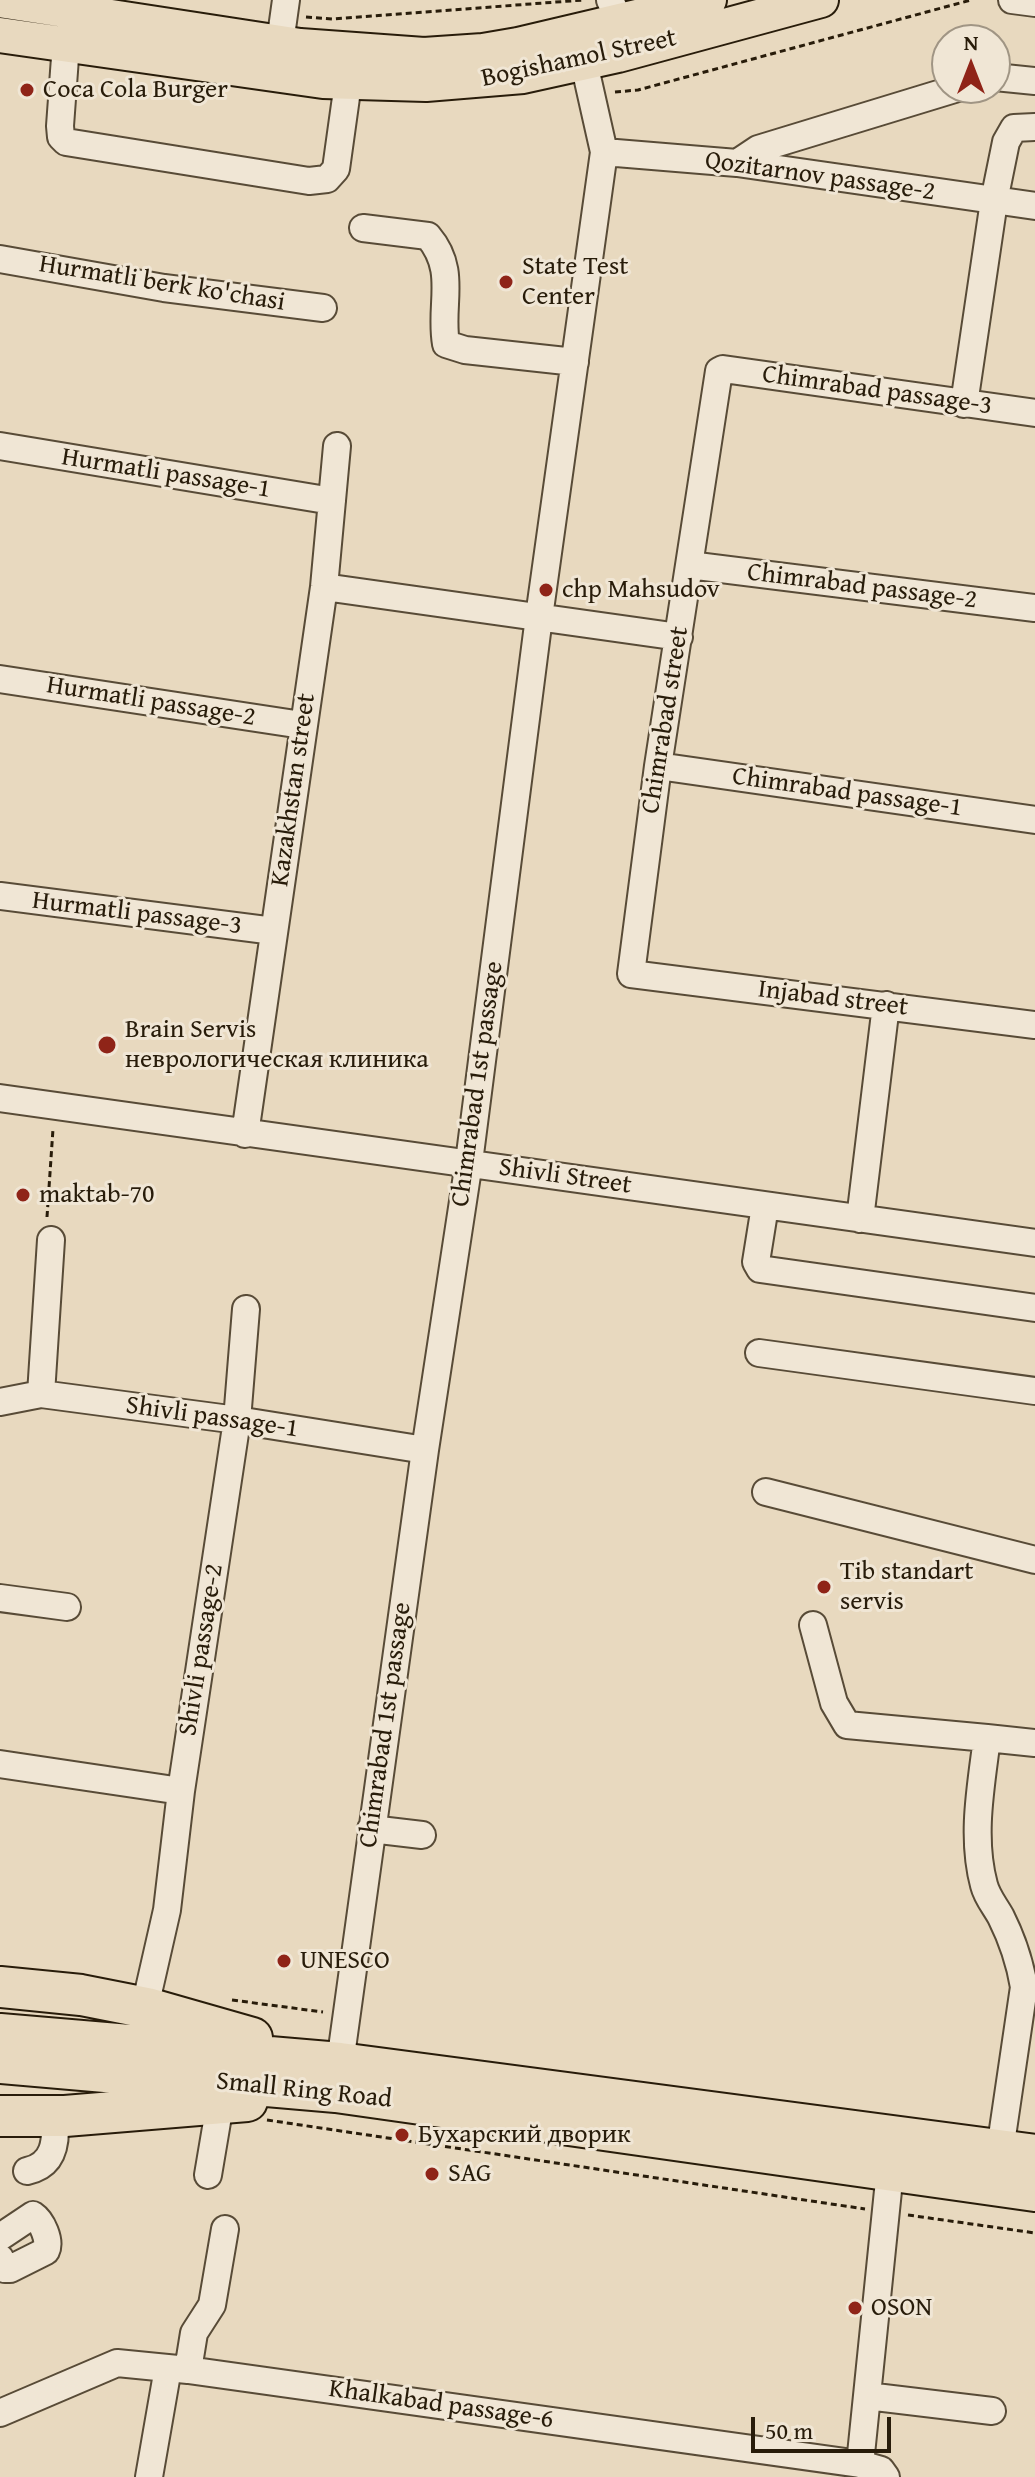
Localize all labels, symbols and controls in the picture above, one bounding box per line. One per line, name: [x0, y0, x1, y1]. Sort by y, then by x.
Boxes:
street label: Bogishamol Street: [479, 23, 679, 95]
north arrow: [931, 24, 1011, 104]
text: N: [964, 26, 978, 58]
place label: Coca Cola Burger: [43, 74, 228, 106]
marker: Coca Cola Burger: [18, 81, 36, 99]
street label: Qozitarnov passage-2: [703, 145, 937, 209]
street label: Hurmatli berk ko'chasi: [37, 249, 287, 319]
place label: State Test Center: [522, 251, 629, 312]
marker: State Test Center: [497, 273, 515, 291]
street label: Chimrаbаd passage-3: [760, 359, 994, 423]
street label: Hurmatli passage-1: [59, 442, 273, 506]
street label: Chimrabad passage-2: [745, 557, 979, 617]
place label: chp Mahsudov: [562, 574, 720, 606]
marker: chp Mahsudov: [537, 581, 555, 599]
street label: Chimrаbаd street: [636, 624, 696, 816]
street label: Hurmatli passage-2: [44, 670, 258, 734]
street label: Kazakhstan street: [265, 691, 323, 889]
street label: Chimrаbаd passage-1: [730, 761, 964, 825]
street label: Hurmatli passage-3: [30, 886, 244, 942]
street label: Chimrabad 1st passage: [445, 959, 511, 1209]
street label: Injаbаd street: [756, 974, 910, 1024]
place label: Brain Servis неврологическая клиника: [125, 1014, 429, 1076]
marker: Brain Servis неврологическая клиника: [96, 1034, 118, 1056]
street label: Shivli Street: [497, 1152, 633, 1202]
place label: maktab-70: [39, 1179, 155, 1211]
marker: maktab-70: [14, 1186, 32, 1204]
street label: Shivli passage-1: [124, 1390, 300, 1446]
place label: Tib standart servis: [840, 1556, 974, 1618]
street label: Shivli passage-2: [173, 1562, 231, 1738]
marker: Tib standart servis: [815, 1578, 833, 1596]
street label: Chimrabad 1st passage: [353, 1600, 419, 1850]
place label: UNESCO: [300, 1945, 390, 1977]
marker: UNESCO: [275, 1952, 293, 1970]
street label: Small Ring Road: [215, 2066, 393, 2116]
place label: Бухарский дворик: [418, 2119, 631, 2151]
marker: Бухарский дворик: [393, 2126, 411, 2144]
place label: SAG: [448, 2158, 491, 2190]
marker: SAG: [423, 2165, 441, 2183]
place label: OSON: [871, 2292, 932, 2324]
marker: OSON: [846, 2299, 864, 2317]
street label: Khalkabad passage-6: [327, 2374, 555, 2436]
scale bar: [755, 2401, 895, 2451]
text: 50 m: [765, 2413, 813, 2448]

